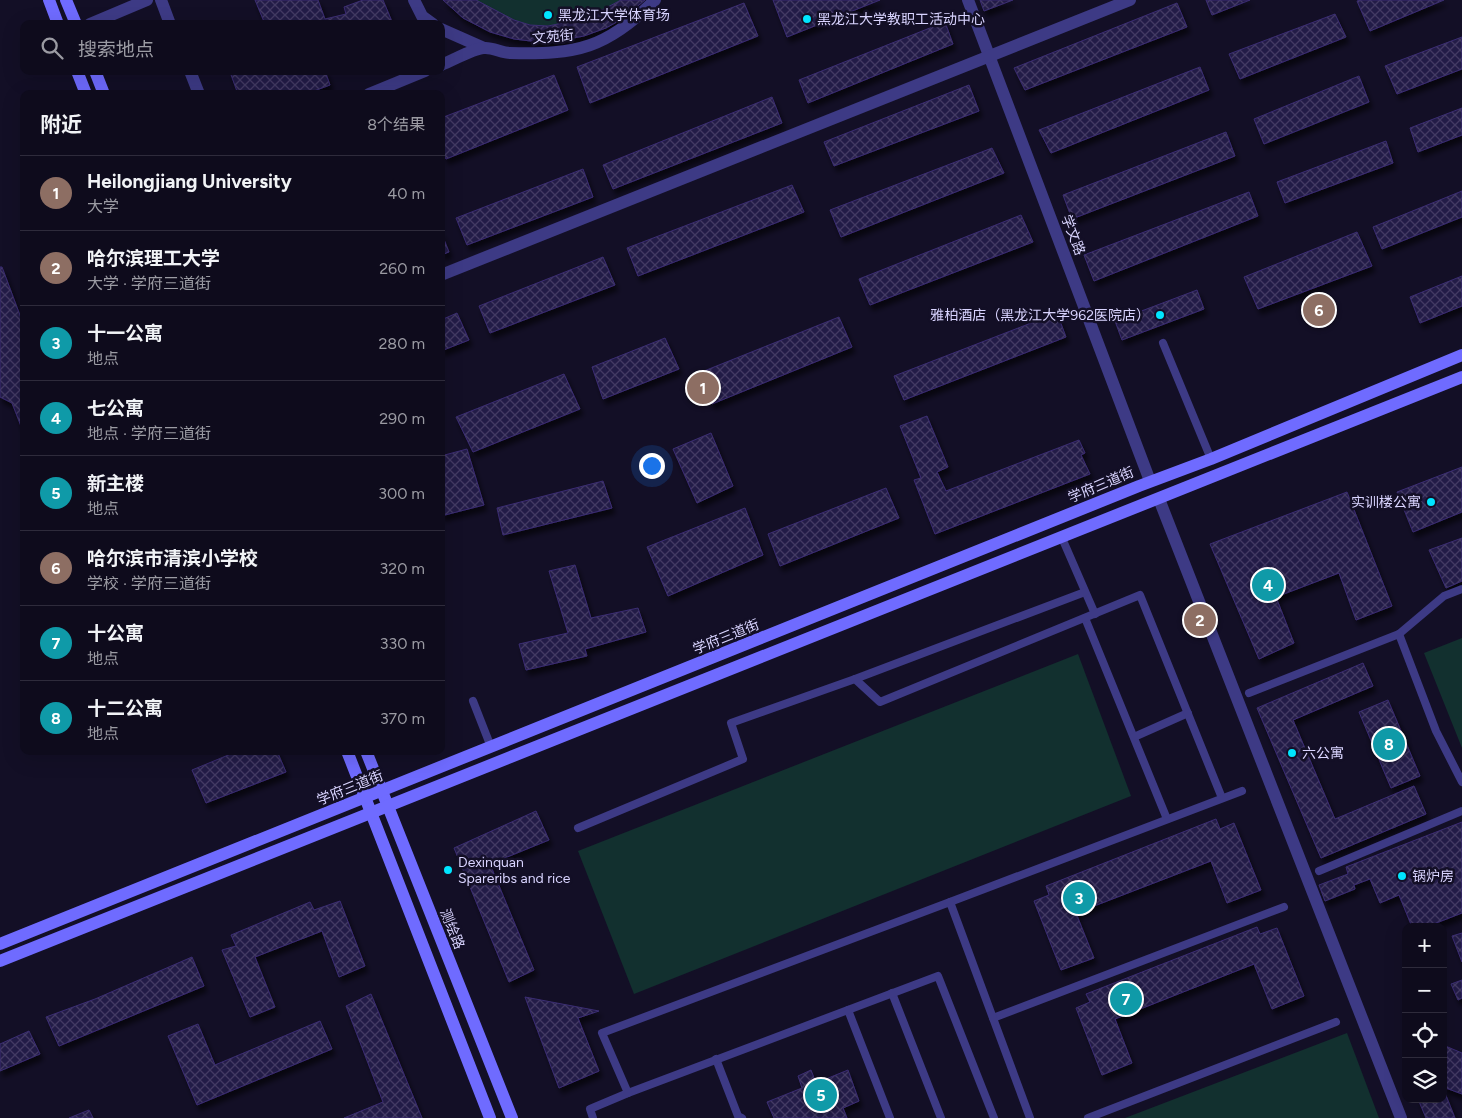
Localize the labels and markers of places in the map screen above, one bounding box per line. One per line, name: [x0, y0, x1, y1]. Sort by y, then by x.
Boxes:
place label: 黑龙江大学体育场: [558, 7, 670, 24]
marker: 黑龙江大学体育场: [542, 9, 554, 21]
place label: 黑龙江大学教职工活动中心: [817, 11, 985, 28]
marker: 黑龙江大学教职工活动中心: [801, 13, 813, 25]
pin: 6: [1303, 291, 1335, 329]
place label: 雅柏酒店（黑龙江大学962医院店）: [930, 307, 1150, 324]
marker: 雅柏酒店（黑龙江大学962医院店）: [1154, 309, 1166, 321]
pin: 1: [687, 369, 719, 407]
place label: 实训楼公寓: [1351, 494, 1421, 511]
marker: 实训楼公寓: [1425, 496, 1437, 508]
pin: 4: [1252, 566, 1284, 604]
pin: 2: [1184, 601, 1216, 639]
pin: 8: [1373, 725, 1405, 763]
place label: 六公寓: [1302, 745, 1344, 762]
marker: 六公寓: [1286, 747, 1298, 759]
place label: Dexinquan Spareribs and rice: [458, 854, 571, 887]
marker: Dexinquan Spareribs and rice: [442, 864, 454, 876]
place label: 锅炉房: [1412, 868, 1454, 885]
marker: 锅炉房: [1396, 870, 1408, 882]
pin: 3: [1063, 879, 1095, 917]
pin: 7: [1110, 980, 1142, 1018]
pin: 5: [805, 1076, 837, 1114]

